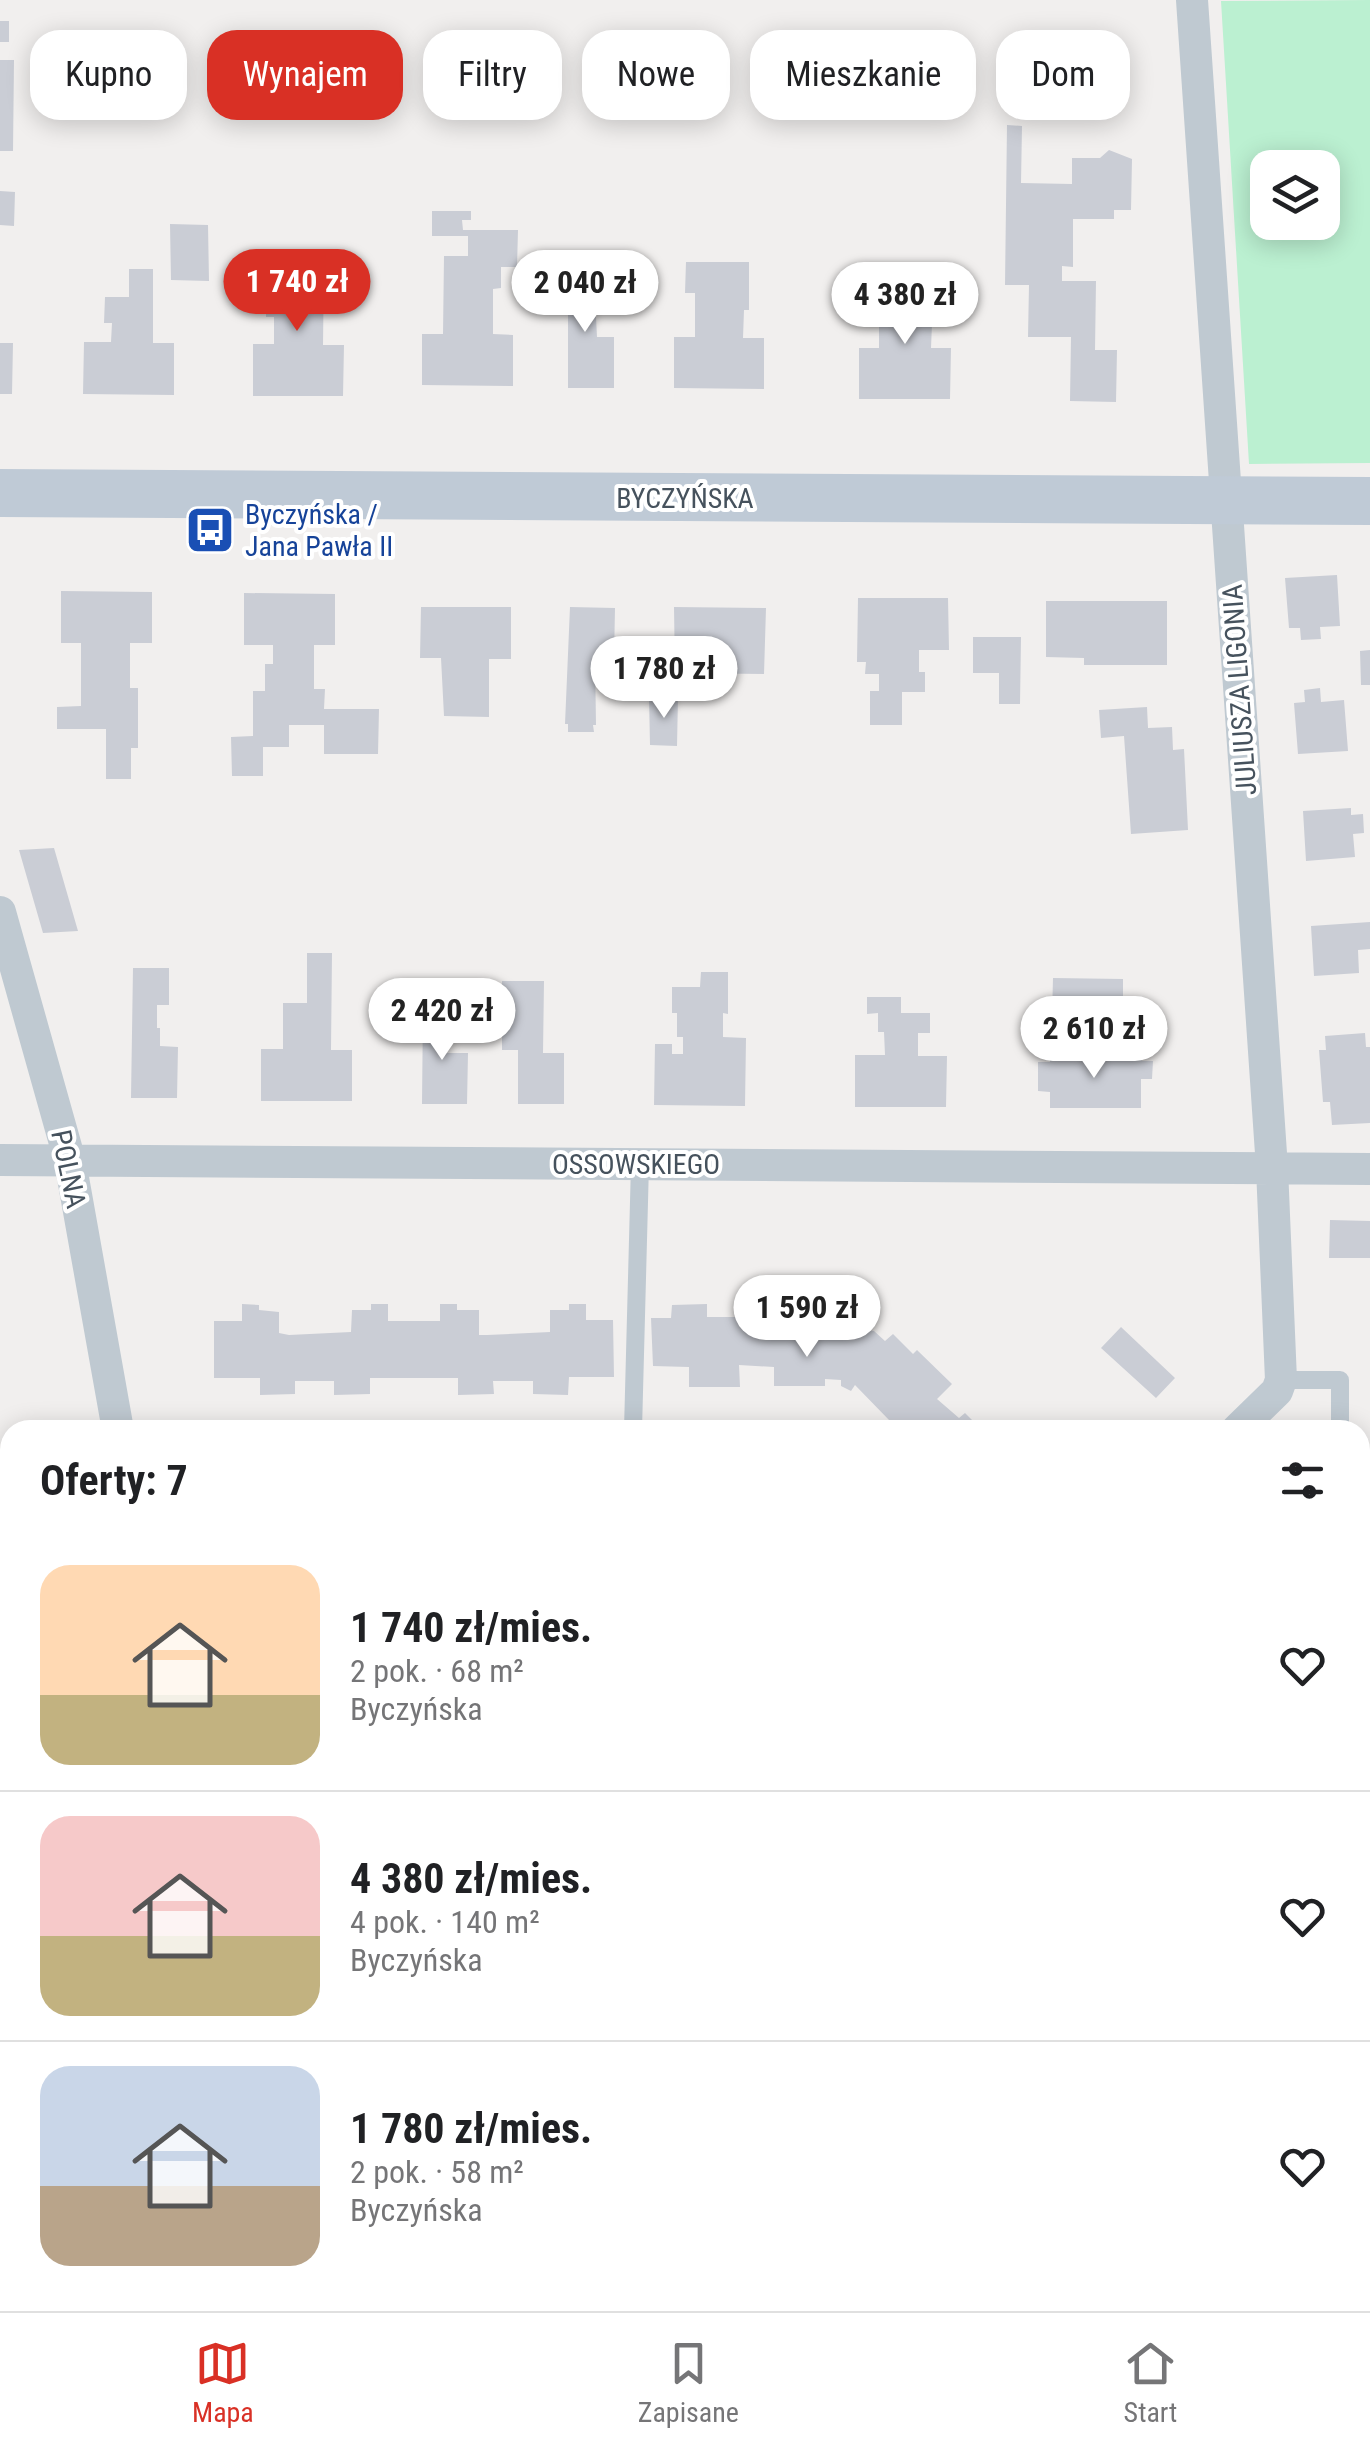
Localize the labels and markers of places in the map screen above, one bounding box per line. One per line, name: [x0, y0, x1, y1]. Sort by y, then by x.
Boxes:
pin: 1 740 zł: [194, 249, 400, 334]
pin: 2 040 zł: [482, 250, 688, 335]
pin: 4 380 zł: [802, 262, 1008, 347]
place label: Byczyńska / Jana Pawła II: [245, 498, 393, 563]
bus stop icon: Byczyńska / Jana Pawła II: [184, 504, 236, 556]
pin: 1 780 zł: [561, 636, 767, 721]
pin: 2 420 zł: [339, 978, 545, 1063]
pin: 2 610 zł: [991, 996, 1197, 1081]
pin: 1 590 zł: [704, 1275, 910, 1360]

